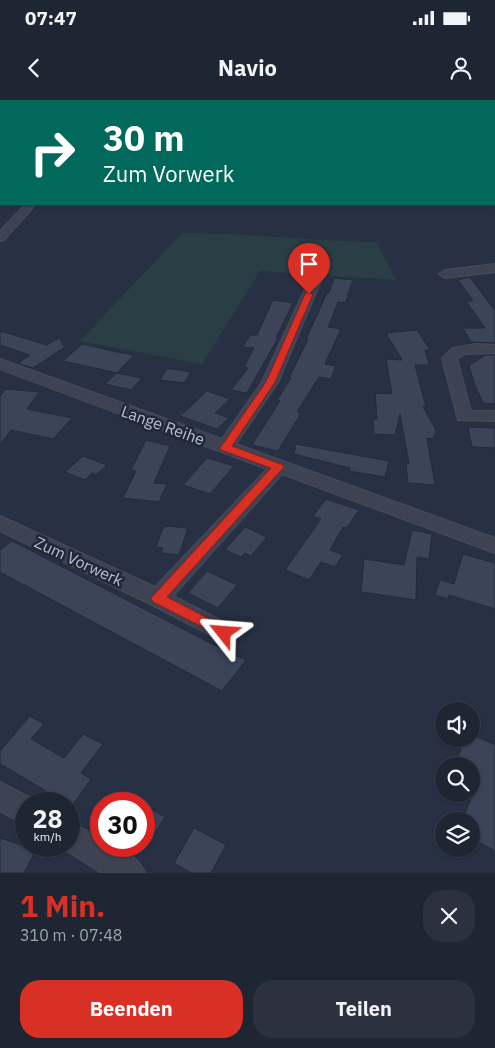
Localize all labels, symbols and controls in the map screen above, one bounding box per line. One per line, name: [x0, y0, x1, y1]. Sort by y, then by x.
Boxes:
text: 07:47: [25, 6, 77, 30]
text: Navio: [218, 53, 277, 82]
icon: back: [20, 54, 48, 82]
icon: person: [447, 54, 475, 82]
text: 30 m: [103, 115, 185, 161]
icon: right: [20, 120, 85, 185]
text: Zum Vorwerk: [103, 159, 234, 188]
pin: [288, 243, 330, 294]
icon: arrive: [295, 250, 323, 278]
street label: Lange Reihe: [119, 401, 208, 449]
street label: Zum Vorwerk: [31, 532, 127, 590]
position arrow: [197, 606, 249, 658]
map controls: [435, 702, 480, 857]
button: sound: [435, 702, 480, 747]
button: search: [435, 757, 480, 802]
speed limit sign: 30: [90, 792, 155, 857]
text: 28: [32, 802, 63, 835]
button: layers: [435, 812, 480, 857]
text: km/h: [33, 829, 62, 844]
text: 1 Min.: [20, 886, 105, 925]
button: close: [423, 890, 475, 942]
text: 310 m · 07:48: [20, 925, 122, 945]
button: Beenden: [20, 980, 243, 1038]
button: Teilen: [253, 980, 475, 1038]

